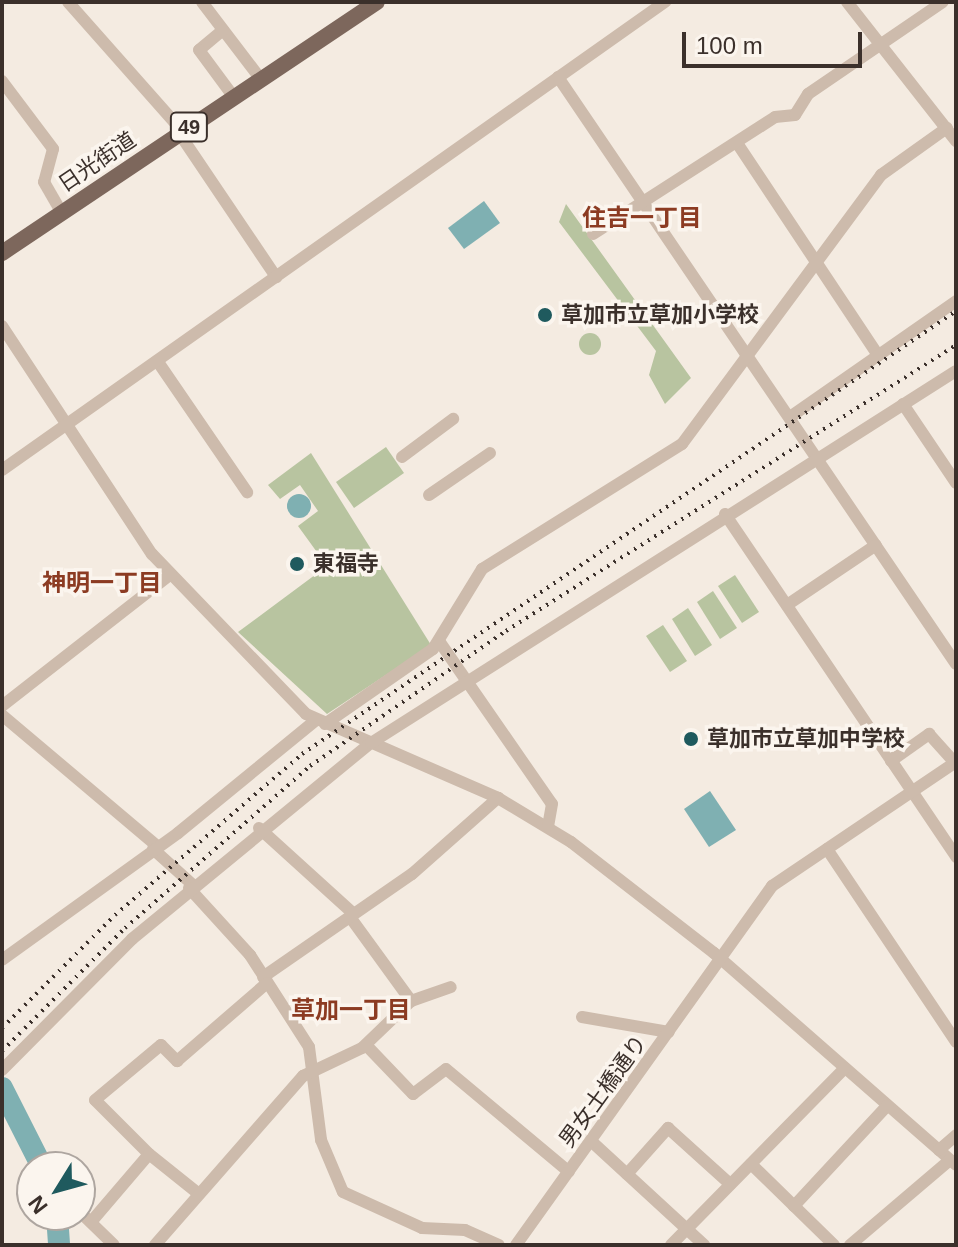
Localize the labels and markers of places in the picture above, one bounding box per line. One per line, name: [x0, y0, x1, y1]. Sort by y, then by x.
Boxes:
place label: 草加市立草加小学校: [561, 302, 759, 328]
marker: 草加市立草加小学校: [536, 306, 554, 324]
place label: 東福寺: [313, 551, 379, 577]
marker: 東福寺: [288, 555, 306, 573]
place label: 草加市立草加中学校: [707, 726, 905, 752]
marker: 草加市立草加中学校: [682, 730, 700, 748]

